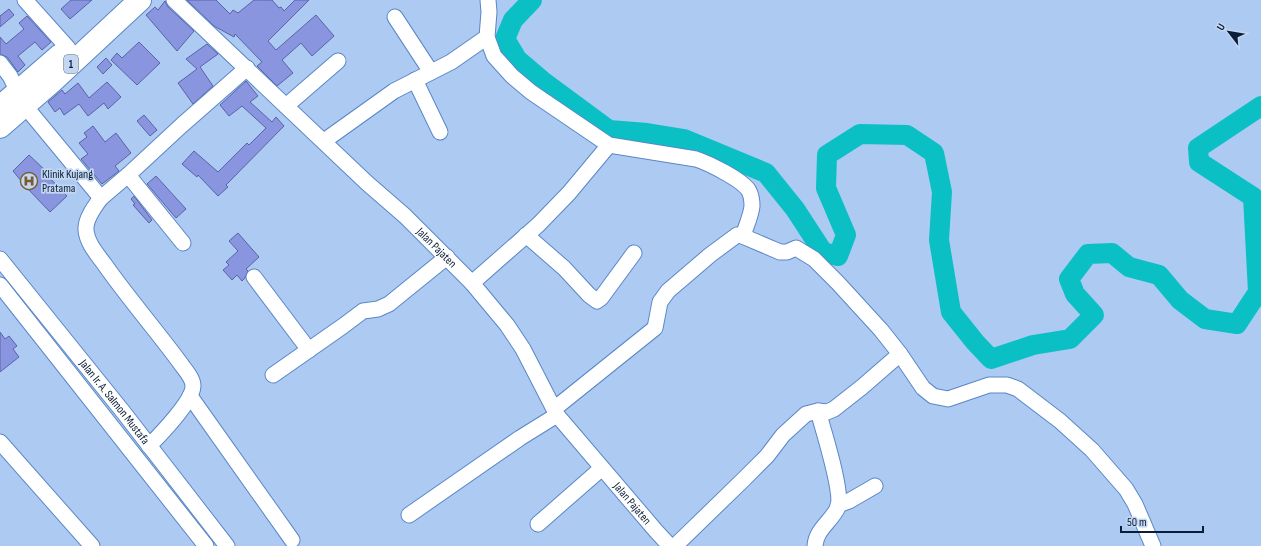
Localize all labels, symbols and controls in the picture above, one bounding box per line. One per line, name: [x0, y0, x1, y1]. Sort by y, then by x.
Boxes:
north arrow: [1209, 12, 1249, 52]
text: U: [1214, 21, 1228, 33]
road number: 1: [64, 55, 78, 73]
place label: Klinik Kujang Pratama: [42, 167, 93, 196]
hospital icon: Klinik Kujang Pratama: [19, 171, 39, 191]
street label: Jalan Pajaten: [412, 224, 460, 271]
street label: Jalan Ir. A. Salmon Mustafa: [75, 356, 153, 448]
street label: Jalan Pajaten: [609, 479, 654, 528]
scale bar: [1121, 508, 1203, 534]
text: 50 m: [1127, 515, 1147, 530]

